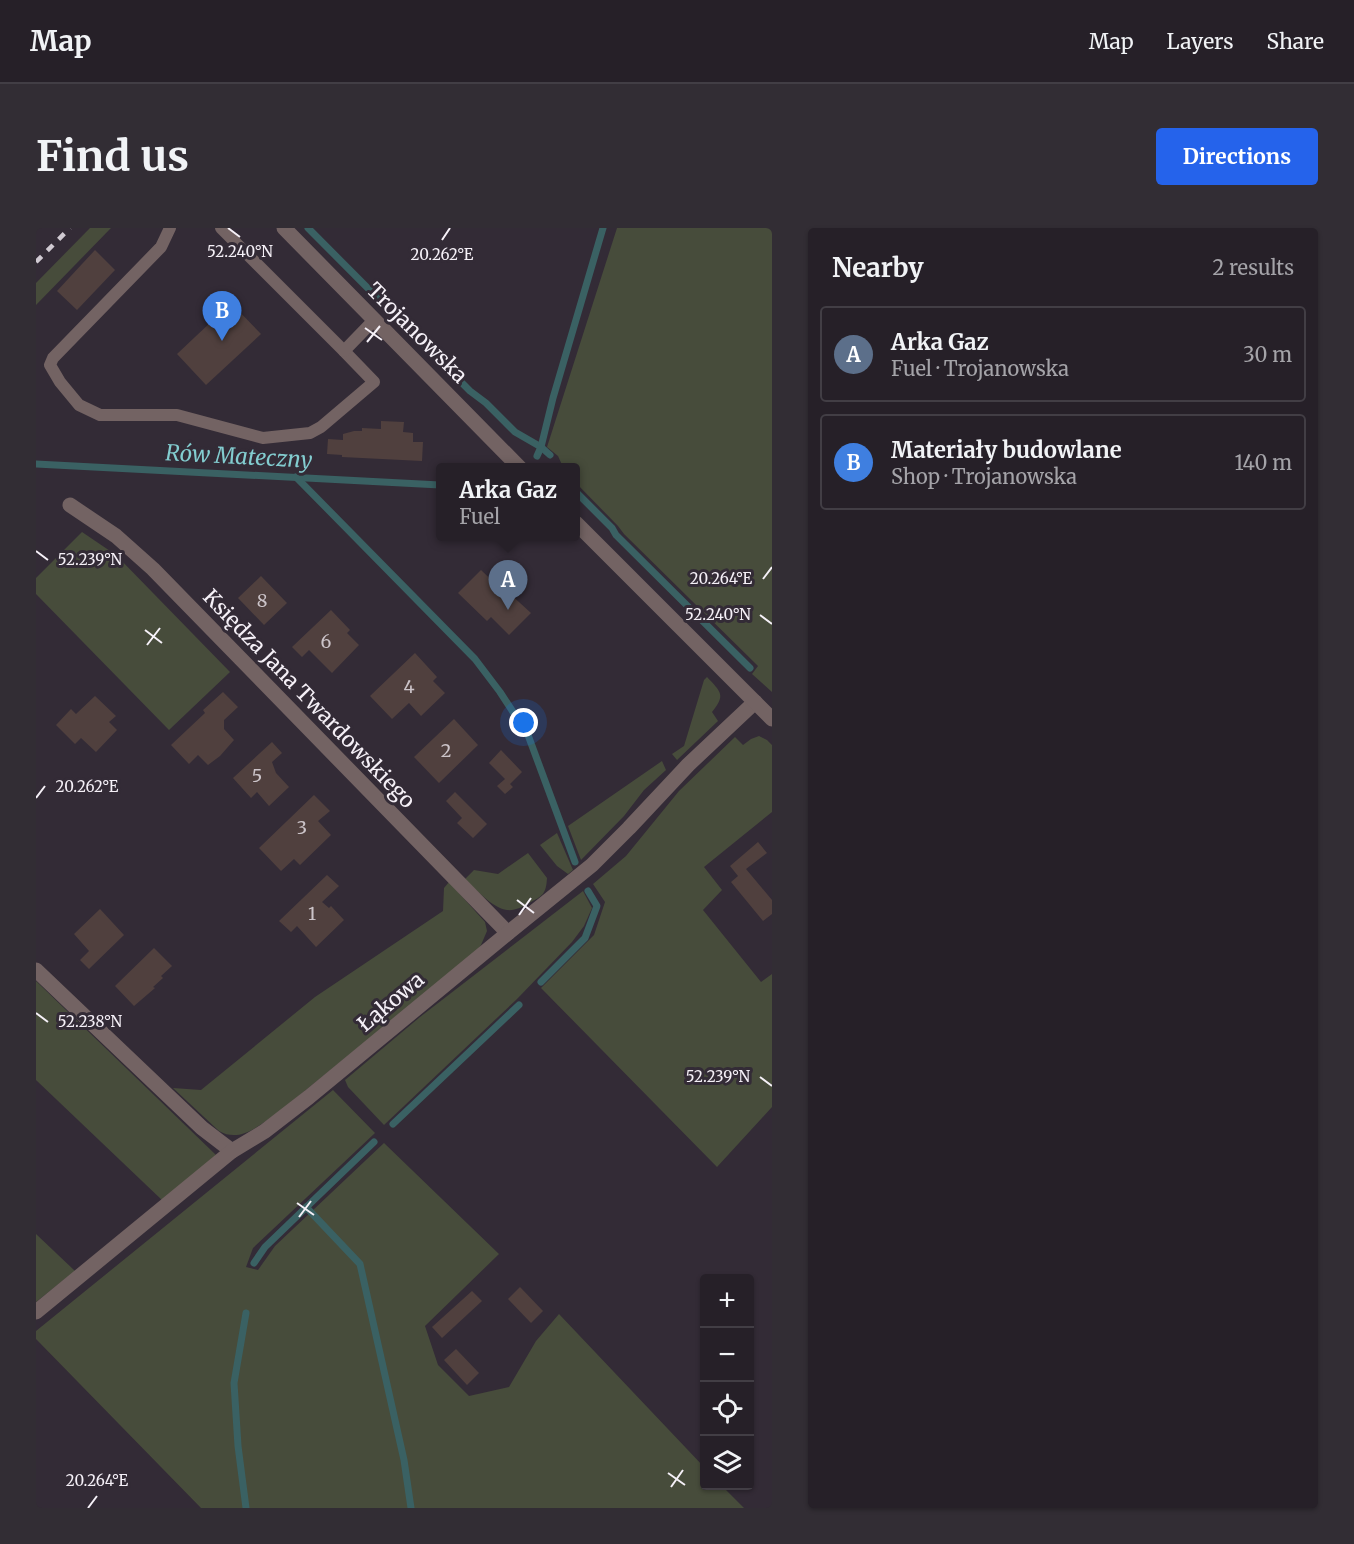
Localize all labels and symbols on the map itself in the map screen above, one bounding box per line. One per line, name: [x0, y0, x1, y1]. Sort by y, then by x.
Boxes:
text: 52.240°N: [207, 242, 273, 261]
text: 20.262°E: [411, 245, 474, 264]
street label: Trojanowska: [361, 277, 473, 389]
pin: B: [202, 291, 242, 341]
water label: Rów Mateczny: [165, 438, 313, 474]
text: 52.239°N: [58, 550, 123, 569]
pin: A: [488, 560, 528, 610]
text: 20.264°E: [690, 569, 753, 588]
street label: Księdza Jana Twardowskiego: [197, 583, 421, 814]
house number: 8: [257, 589, 267, 612]
text: 52.240°N: [685, 605, 751, 624]
house number: 6: [321, 630, 332, 653]
house number: 4: [403, 675, 415, 698]
your location: [509, 708, 538, 737]
house number: 2: [441, 739, 451, 762]
house number: 5: [252, 764, 262, 787]
text: 20.262°E: [56, 777, 119, 796]
house number: 3: [297, 816, 307, 839]
house number: 1: [308, 902, 316, 925]
street label: Łąkowa: [352, 966, 430, 1037]
text: 52.238°N: [58, 1012, 123, 1031]
text: 52.239°N: [686, 1067, 751, 1086]
text: 20.264°E: [66, 1471, 129, 1490]

